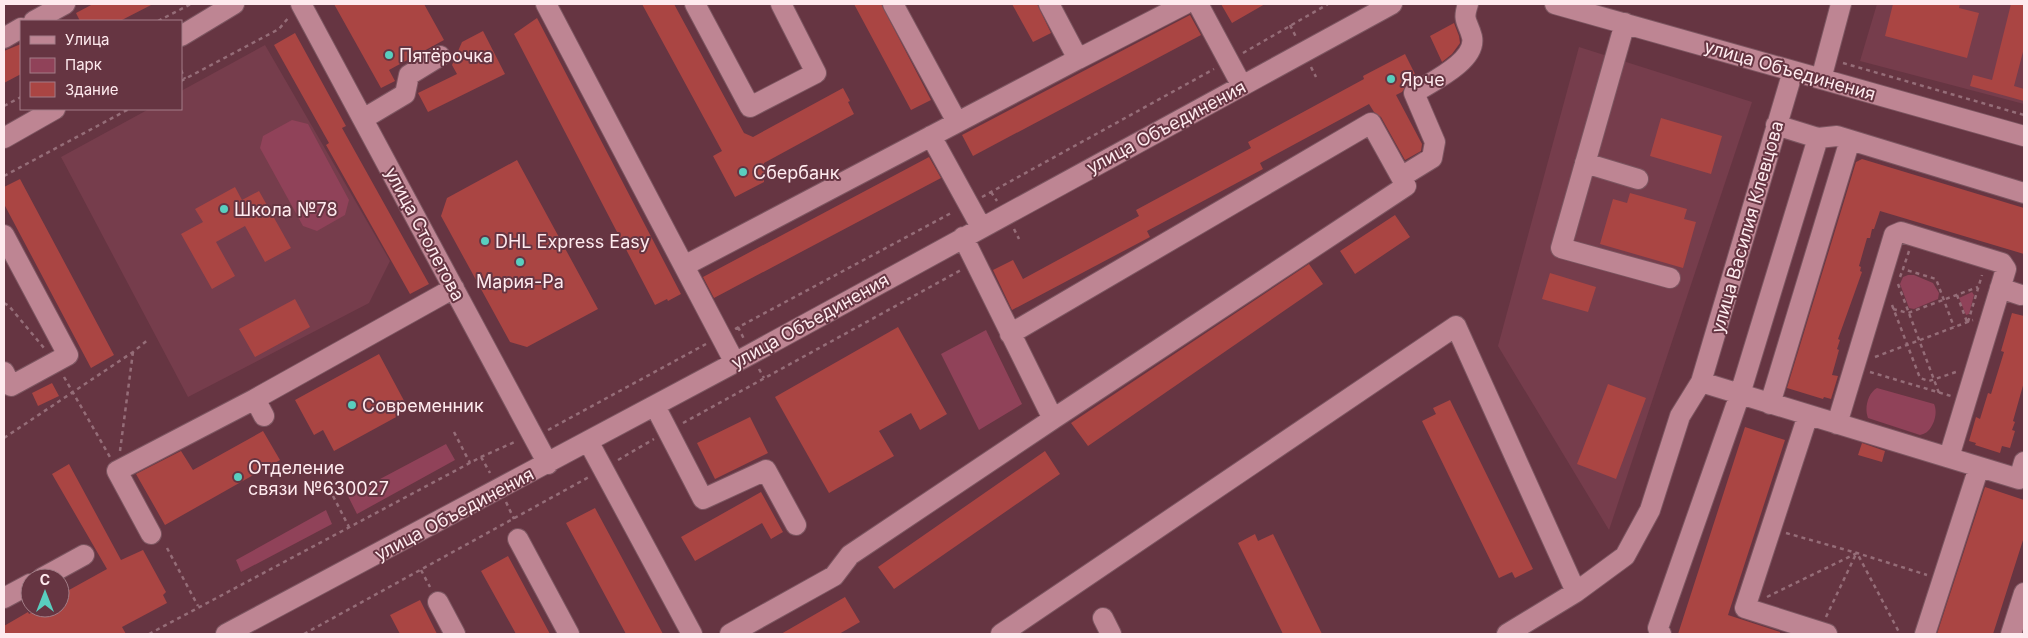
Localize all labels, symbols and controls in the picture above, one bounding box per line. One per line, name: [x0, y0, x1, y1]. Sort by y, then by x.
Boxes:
legend: [20, 20, 182, 110]
text: Улица: [65, 30, 109, 49]
street label: улица Объединения: [1702, 36, 1878, 104]
place label: Пятёрочка: [399, 45, 493, 66]
marker: Пятёрочка: [383, 49, 395, 61]
text: Парк: [65, 55, 102, 74]
place label: Ярче: [1401, 69, 1445, 90]
marker: Ярче: [1385, 73, 1397, 85]
street label: улица Объединения: [1083, 76, 1249, 178]
text: Здание: [65, 80, 119, 99]
street label: улица Василия Клевцова: [1707, 118, 1787, 336]
place label: Сбербанк: [753, 162, 840, 183]
street label: улица Столетова: [381, 164, 469, 304]
marker: Сбербанк: [737, 166, 749, 178]
place label: Школа №78: [234, 199, 338, 220]
marker: Школа №78: [218, 203, 230, 215]
place label: DHL Express Easy: [495, 231, 650, 252]
marker: DHL Express Easy: [479, 235, 491, 247]
marker: Мария-Ра: [514, 256, 526, 268]
street label: улица Объединения: [727, 269, 893, 373]
place label: Мария-Ра: [476, 271, 564, 292]
place label: Современник: [362, 395, 484, 416]
marker: Современник: [346, 399, 358, 411]
place label: Отделение связи №630027: [248, 457, 389, 499]
street label: улица Объединения: [371, 463, 537, 565]
marker: Отделение связи №630027: [232, 471, 244, 483]
north arrow: [20, 568, 70, 618]
text: С: [40, 571, 50, 588]

